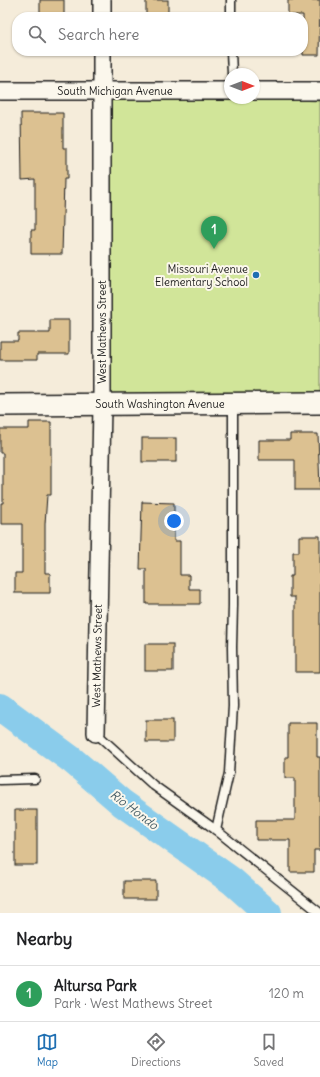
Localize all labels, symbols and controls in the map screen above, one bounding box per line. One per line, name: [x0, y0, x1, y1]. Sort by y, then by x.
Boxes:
search box: [12, 12, 308, 56]
icon: search: [26, 23, 48, 45]
text: Search here: [58, 25, 139, 44]
north arrow: [224, 68, 260, 104]
street label: South Michigan Avenue: [57, 84, 173, 98]
pin: 1: [201, 216, 227, 249]
place label: Missouri Avenue Elementary School: [155, 262, 248, 289]
marker: Missouri Avenue Elementary School: [251, 270, 261, 280]
street label: West Mathews Street: [95, 280, 109, 384]
street label: South Washington Avenue: [95, 397, 225, 411]
your location: [164, 511, 184, 531]
street label: West Mathews Street: [89, 604, 105, 708]
water label: Rio Hondo: [107, 787, 162, 833]
text: Nearby: [16, 928, 72, 950]
text: Altursa Park: [54, 976, 137, 995]
text: 1: [26, 985, 32, 1002]
text: 120 m: [269, 985, 304, 1002]
text: Park · West Mathews Street: [54, 995, 212, 1012]
tab: Map: [36, 1031, 58, 1069]
tab: Directions: [131, 1031, 181, 1069]
tab: Saved: [253, 1031, 284, 1069]

